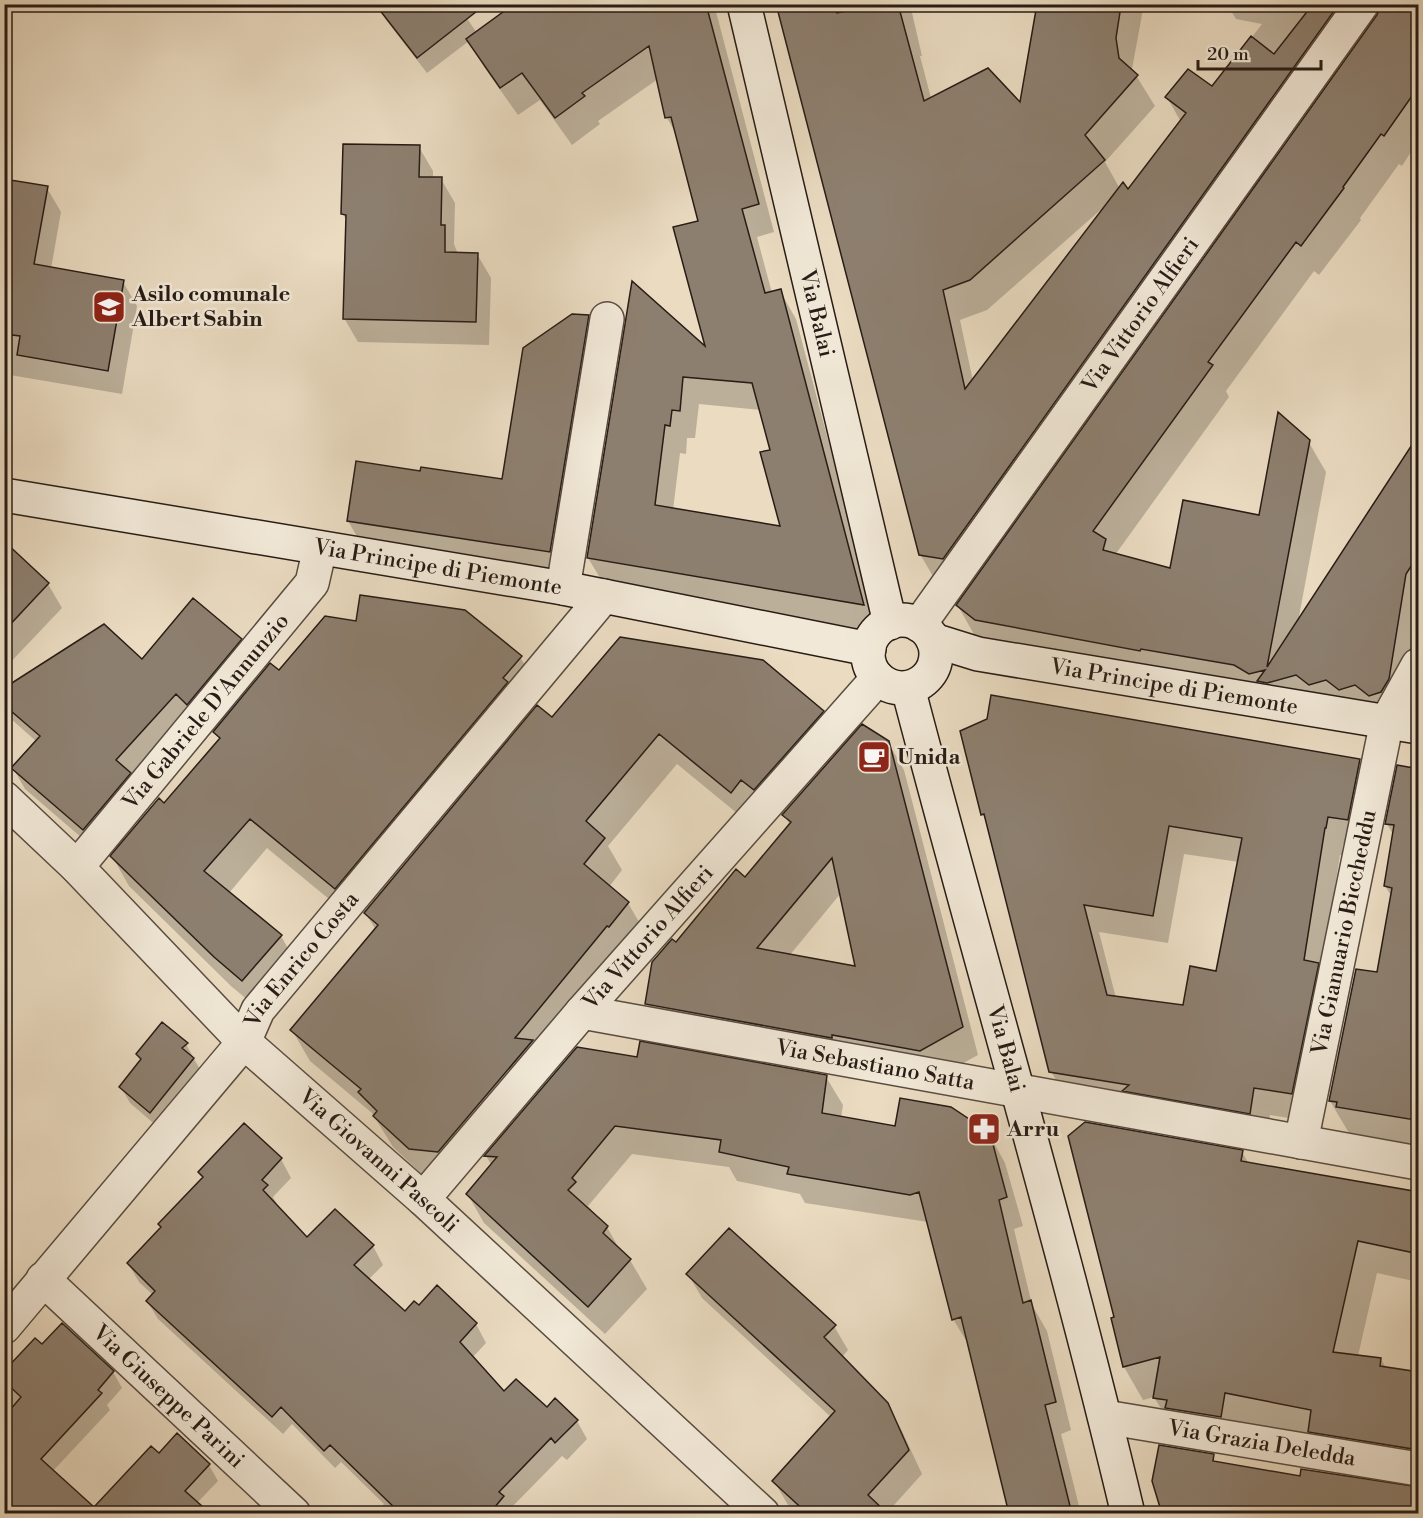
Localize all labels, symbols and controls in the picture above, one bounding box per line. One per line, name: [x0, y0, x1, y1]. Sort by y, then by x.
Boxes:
scale bar: [1198, 33, 1321, 71]
text: 20 m: [1207, 43, 1249, 66]
street label: Via Vittorio Alfieri: [1075, 232, 1205, 398]
street label: Via Balai: [793, 266, 840, 360]
place label: Asilo comunale Albert Sabin: [131, 281, 290, 333]
school or university icon: Asilo comunale Albert Sabin: [91, 289, 127, 325]
street label: Via Principe di Piemonte: [311, 533, 564, 601]
street label: Via Gabriele D'Annunzio: [116, 608, 295, 816]
street label: Via Principe di Piemonte: [1047, 653, 1300, 720]
cafe icon: Unida: [856, 739, 892, 775]
place label: Unida: [897, 744, 961, 771]
street label: Via Gianuario Biccheddu: [1305, 807, 1382, 1058]
street label: Via Vittorio Alfieri: [576, 860, 719, 1016]
street label: Via Enrico Costa: [238, 885, 365, 1032]
street label: Via Balai: [981, 1001, 1031, 1095]
street label: Via Sebastiano Satta: [773, 1034, 978, 1096]
street label: Via Giovanni Pascoli: [292, 1082, 464, 1239]
pharmacy icon: Arru: [966, 1111, 1002, 1147]
place label: Arru: [1006, 1116, 1060, 1143]
street label: Via Giuseppe Parini: [86, 1318, 250, 1474]
street label: Via Grazia Deledda: [1165, 1414, 1359, 1472]

